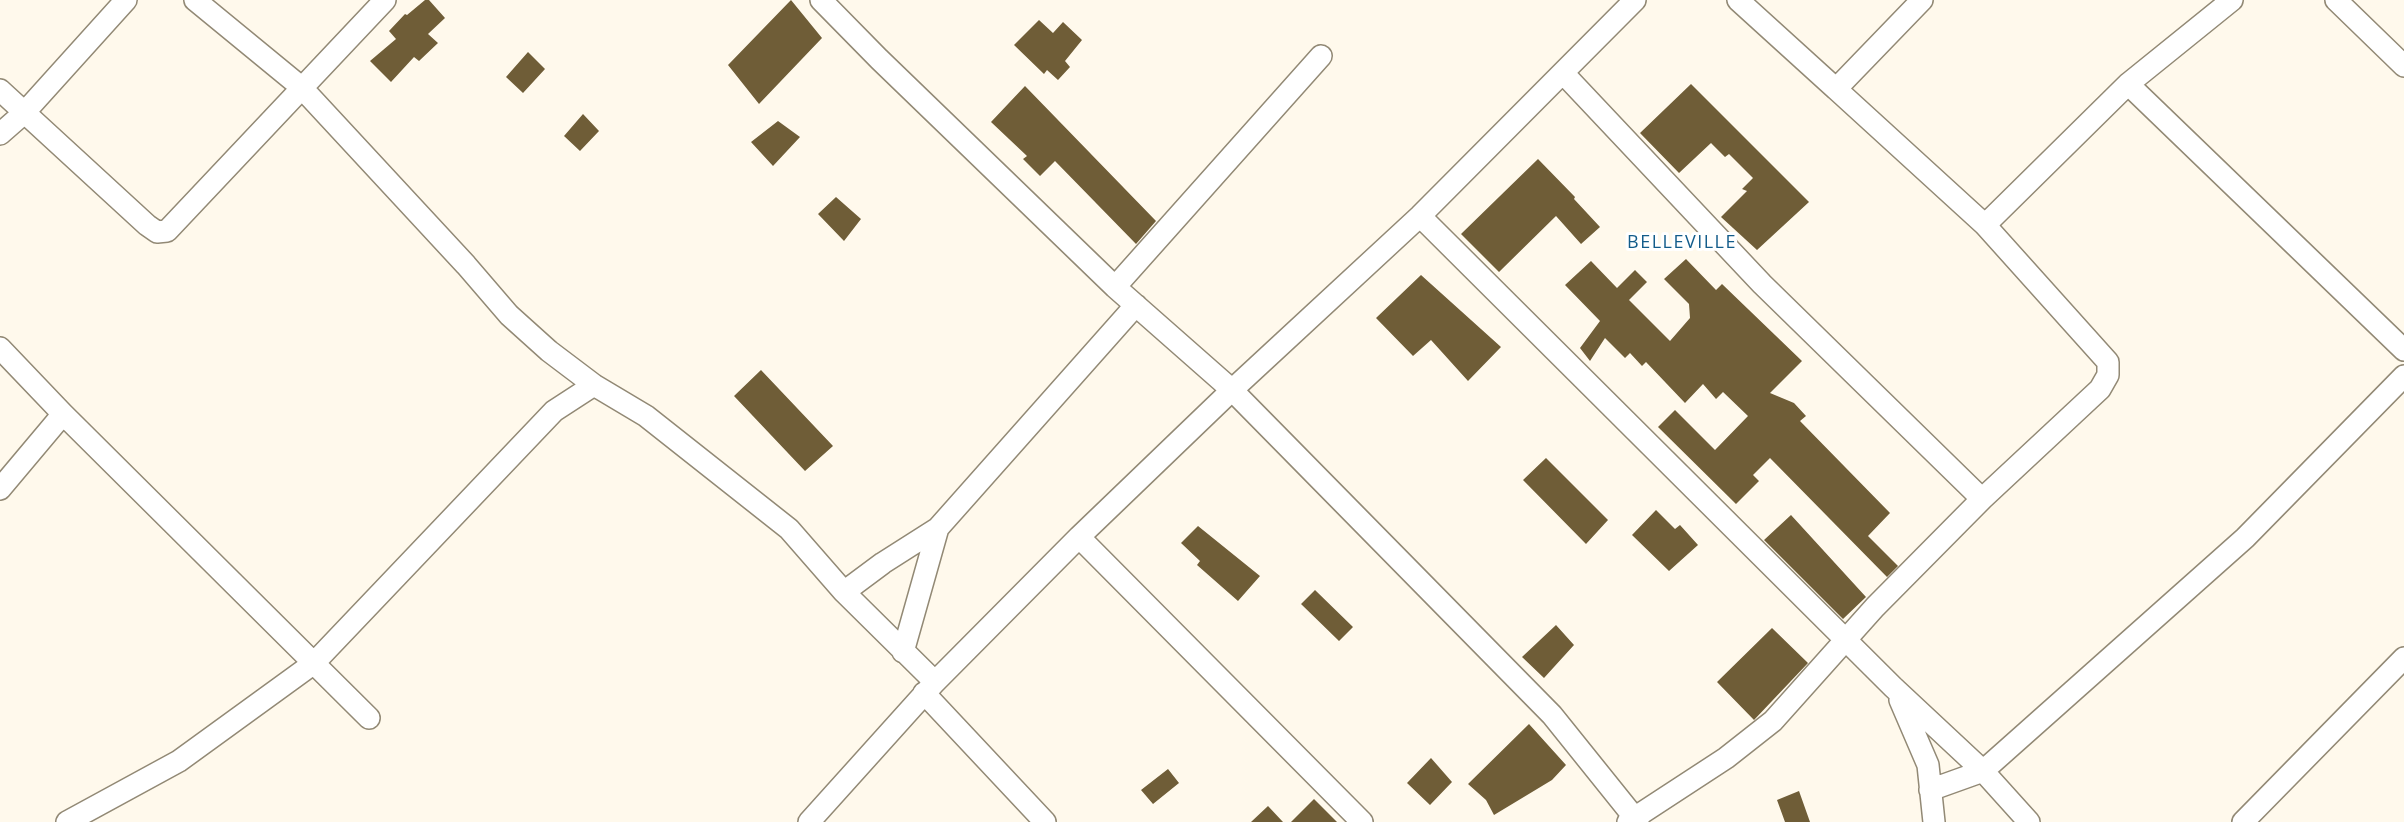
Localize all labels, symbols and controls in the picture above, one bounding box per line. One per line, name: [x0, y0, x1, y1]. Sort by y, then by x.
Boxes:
district label: BELLEVILLE: [1627, 232, 1737, 254]

